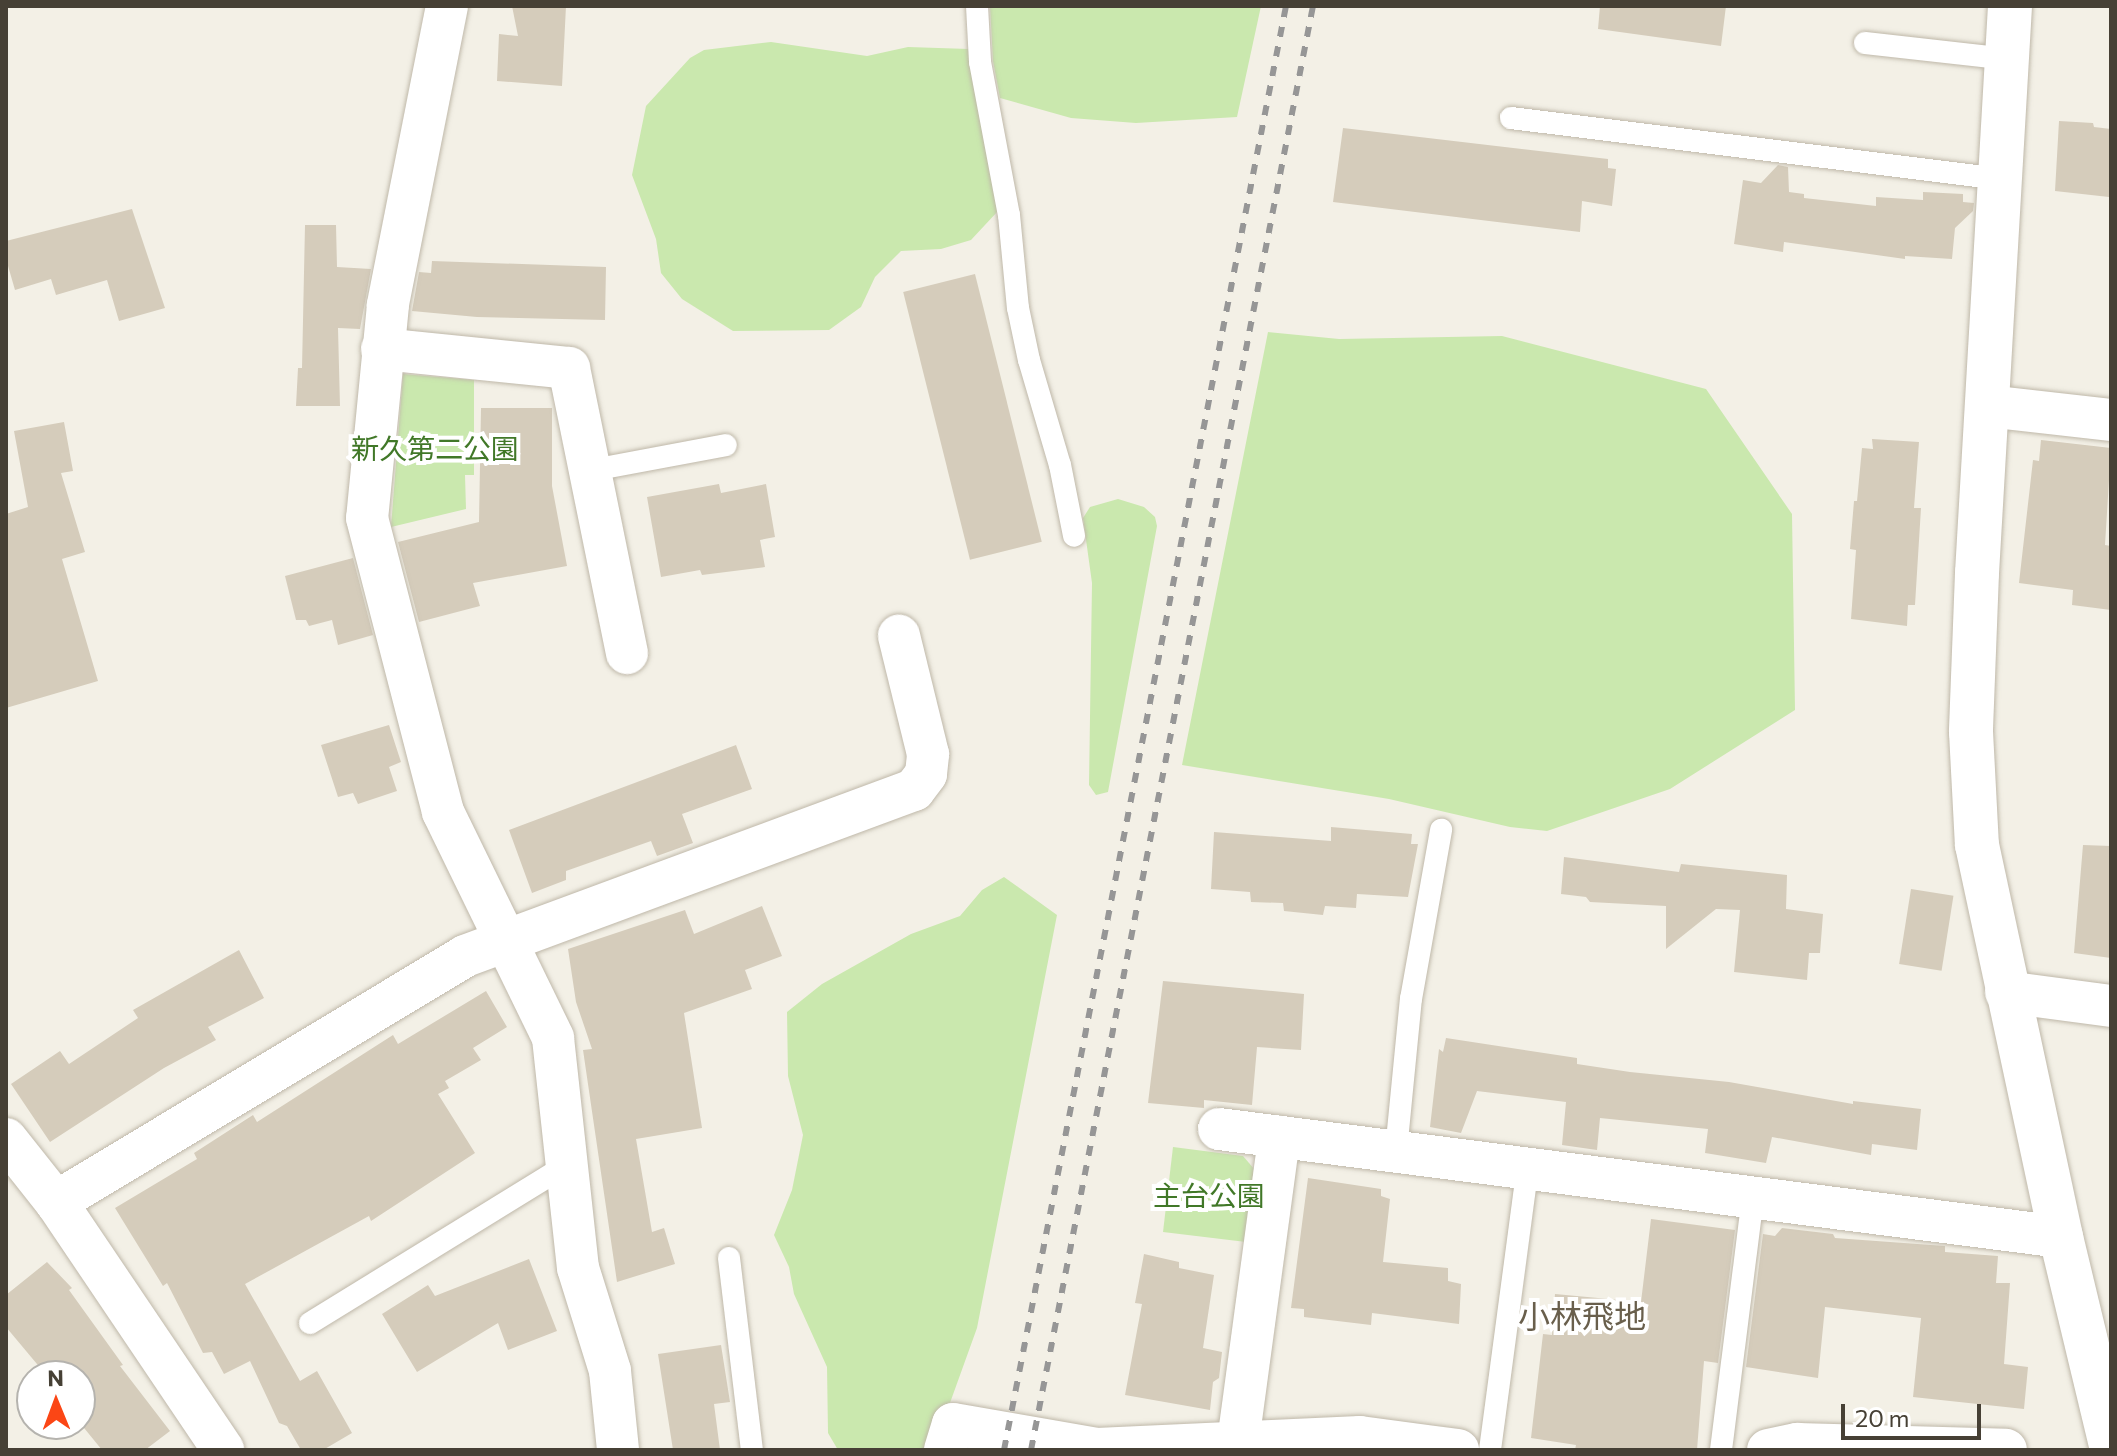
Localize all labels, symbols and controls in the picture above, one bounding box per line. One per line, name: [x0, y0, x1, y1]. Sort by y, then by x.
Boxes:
park label: 新久第二公園: [351, 431, 519, 465]
park label: 主台公園: [1153, 1178, 1265, 1212]
district label: 小林飛地: [1518, 1296, 1646, 1334]
north arrow: [16, 1360, 96, 1440]
text: N: [47, 1364, 64, 1391]
scale bar: [1845, 1388, 1985, 1438]
text: 20 m: [1855, 1403, 1909, 1432]

